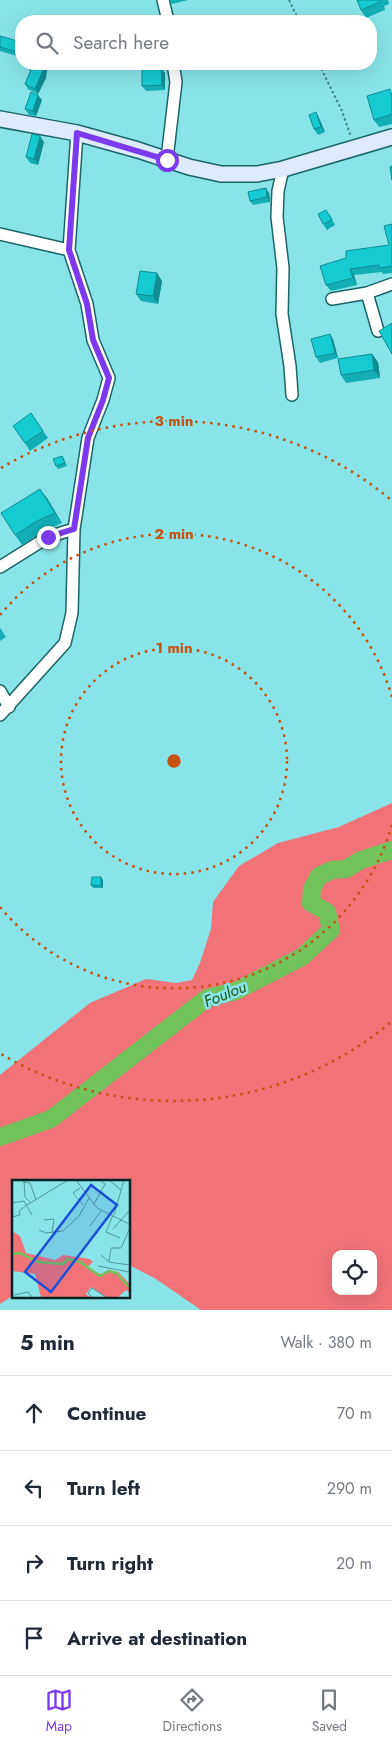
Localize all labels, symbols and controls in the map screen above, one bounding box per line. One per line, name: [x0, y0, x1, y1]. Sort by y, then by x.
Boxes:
search box: [15, 15, 377, 70]
icon: search: [33, 29, 61, 57]
text: Search here: [73, 29, 169, 56]
route start: [156, 149, 179, 172]
text: 3 min: [155, 410, 193, 432]
text: 2 min: [154, 523, 194, 545]
route end: [37, 526, 60, 549]
text: 1 min: [155, 637, 193, 659]
centre of rings: [165, 752, 183, 770]
water label: Foulou: [200, 975, 250, 1013]
inset map: [12, 1180, 130, 1298]
map controls: [332, 1250, 377, 1295]
button: locate: [332, 1250, 377, 1295]
text: 5 min: [20, 1328, 75, 1358]
text: Walk · 380 m: [281, 1331, 372, 1354]
icon: ahead: [20, 1399, 48, 1427]
text: Continue: [67, 1400, 146, 1427]
text: 70 m: [337, 1402, 372, 1425]
icon: left: [20, 1474, 48, 1502]
text: Turn left: [67, 1475, 140, 1502]
text: 290 m: [327, 1477, 372, 1500]
icon: right: [20, 1549, 48, 1577]
text: Turn right: [67, 1550, 153, 1577]
text: 20 m: [336, 1552, 372, 1575]
icon: arrive: [20, 1624, 48, 1652]
text: Arrive at destination: [67, 1625, 247, 1652]
tab: Map: [45, 1686, 73, 1736]
tab: Directions: [163, 1686, 222, 1736]
tab: Saved: [312, 1686, 347, 1736]

